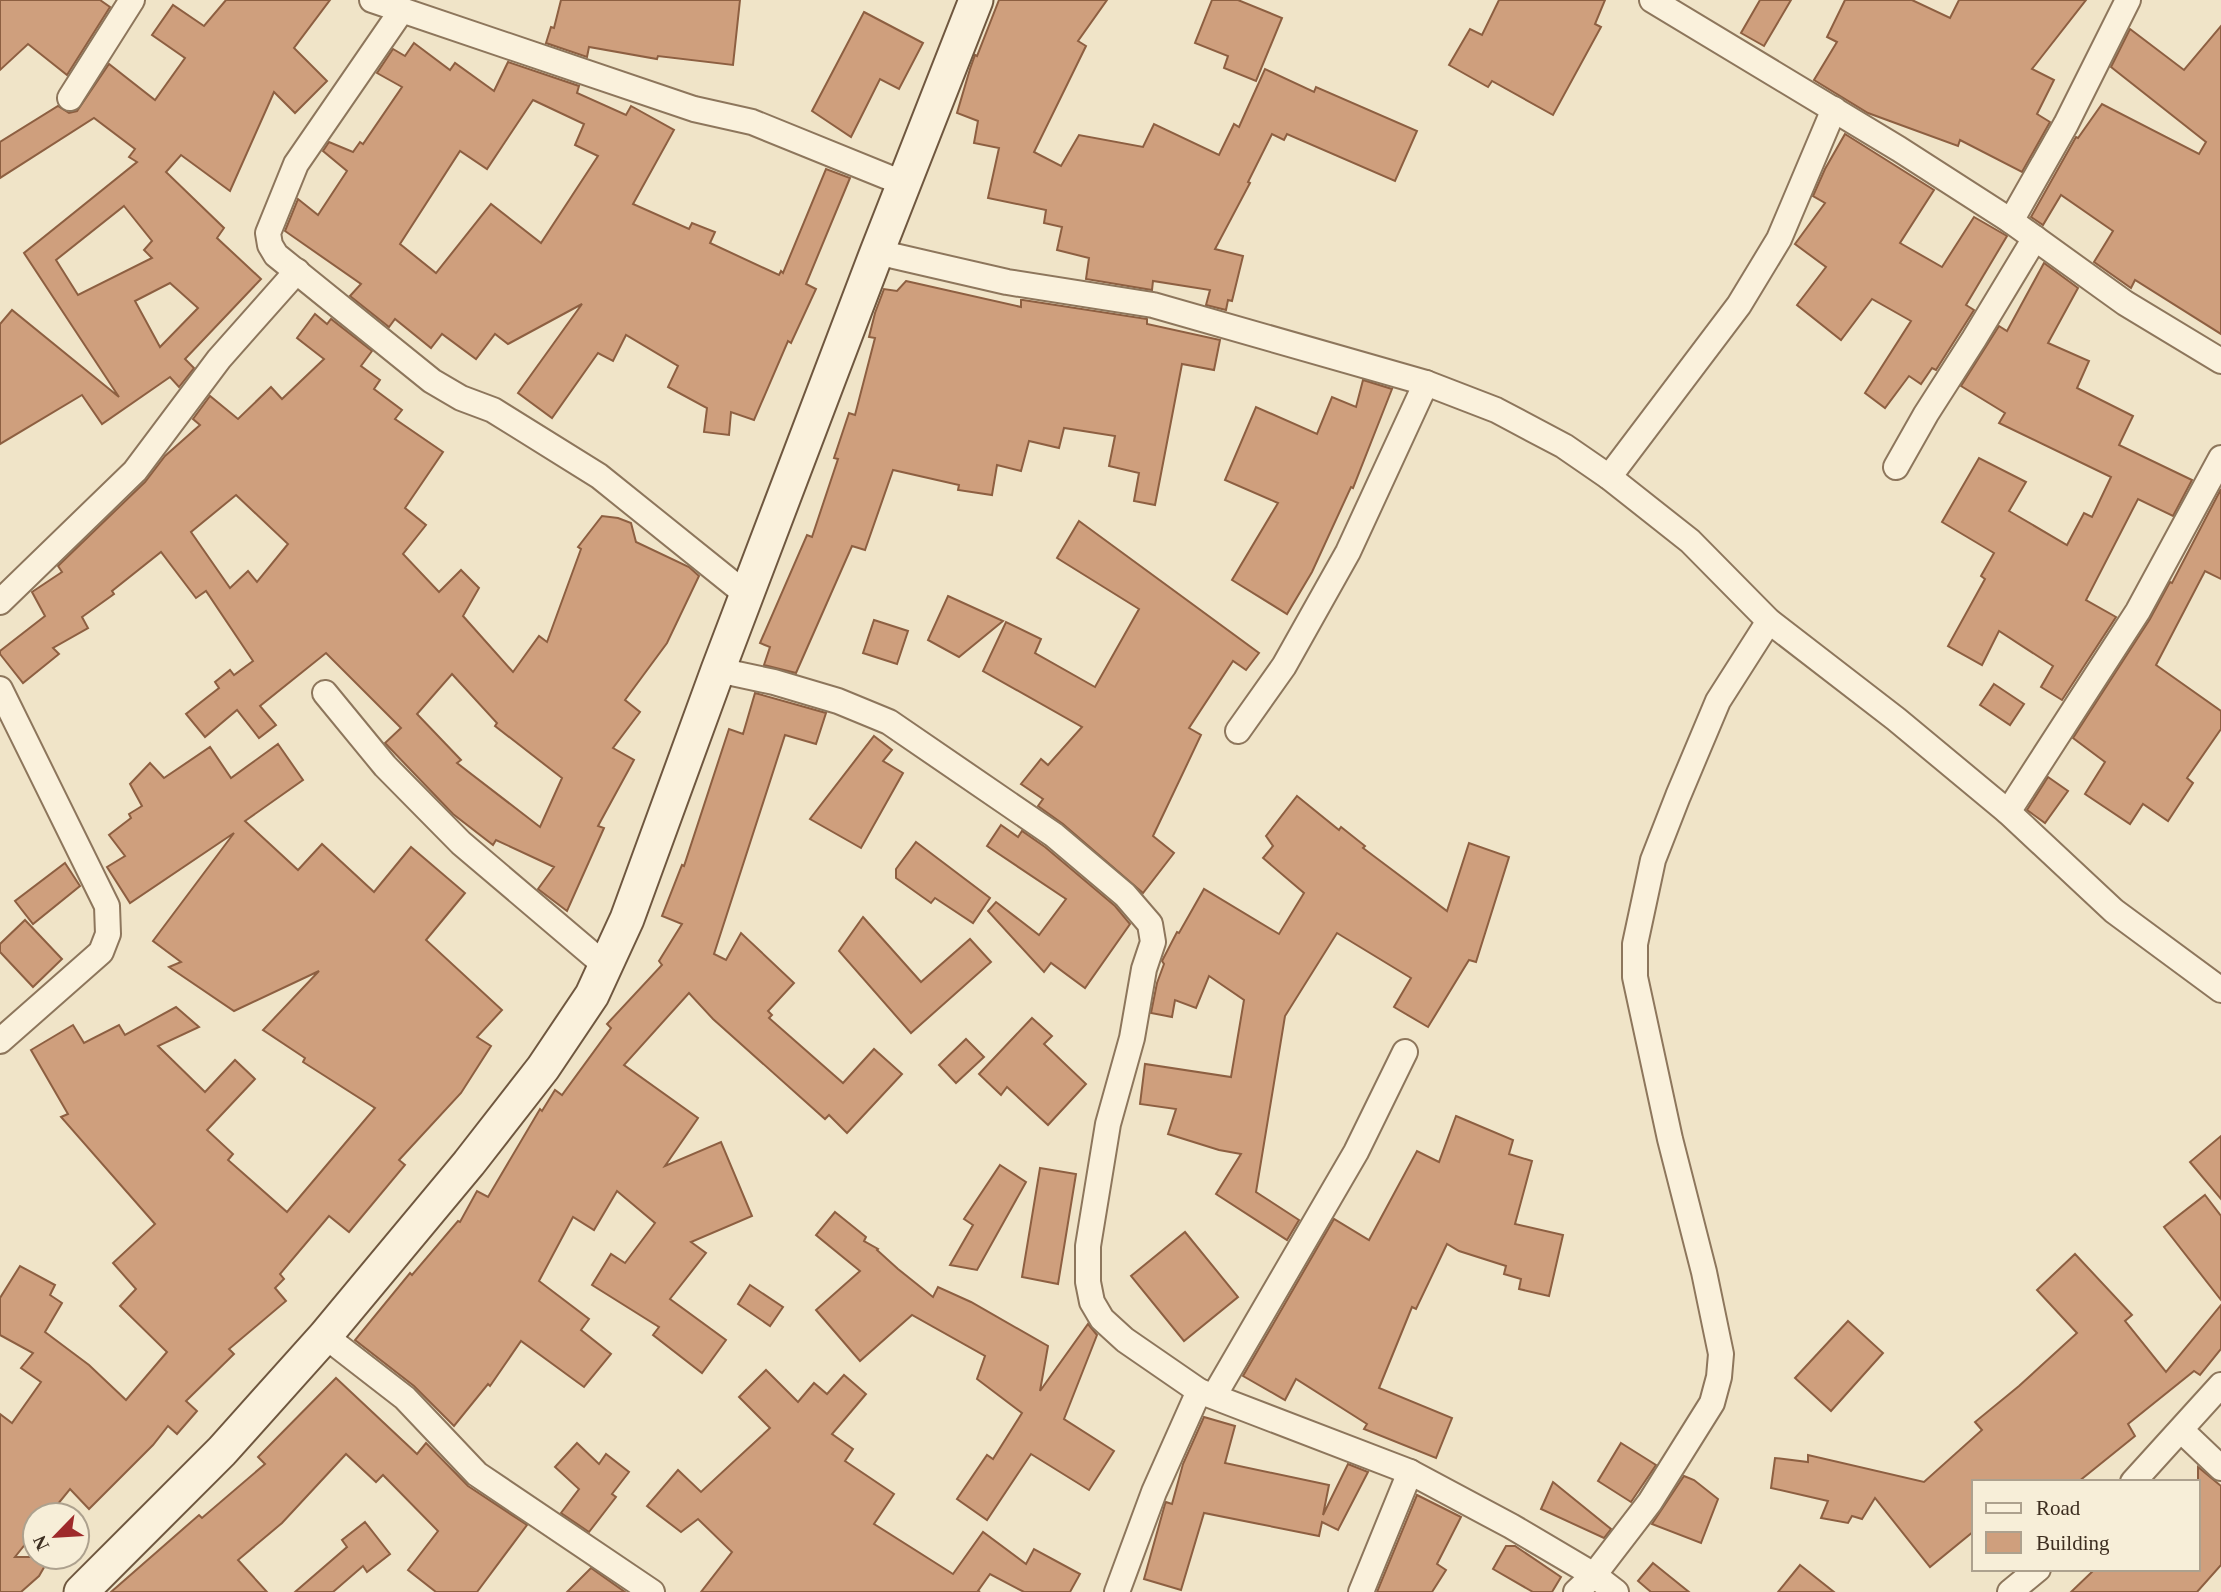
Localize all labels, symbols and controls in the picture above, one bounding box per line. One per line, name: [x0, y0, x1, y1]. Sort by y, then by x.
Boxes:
legend: [1972, 1480, 2200, 1571]
text: Road: [2036, 1496, 2081, 1520]
north arrow: [21, 1501, 91, 1571]
text: Building: [2036, 1531, 2110, 1555]
text: N: [29, 1532, 53, 1554]

